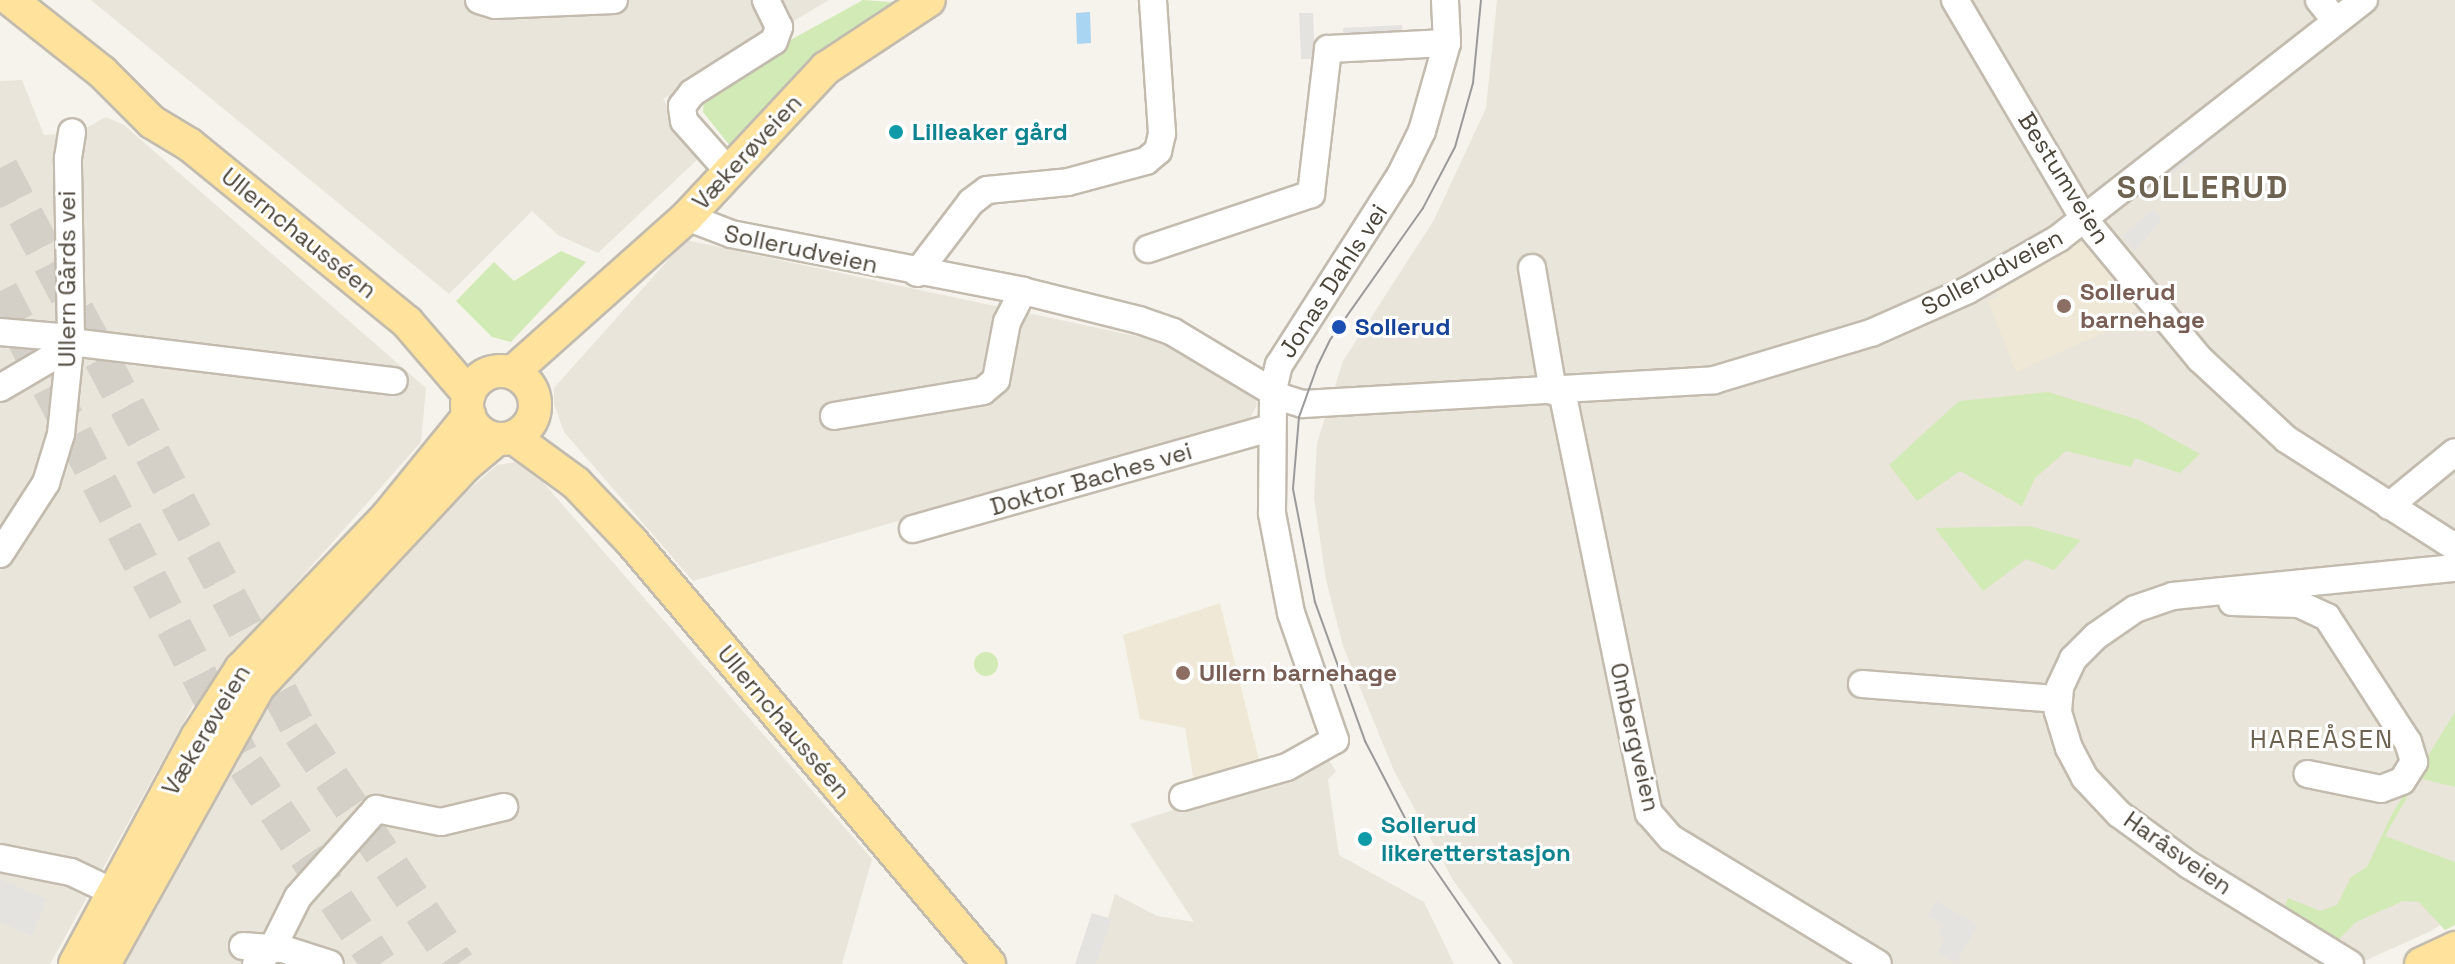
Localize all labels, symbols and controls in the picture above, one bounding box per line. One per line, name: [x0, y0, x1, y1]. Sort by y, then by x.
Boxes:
street label: Vækerøveien: [686, 88, 808, 216]
street label: Bestumveien: [2012, 107, 2116, 249]
place label: Lilleaker gård: [912, 118, 1068, 146]
marker: Lilleaker gård: [887, 123, 905, 141]
street label: Ullernchausséen: [216, 162, 382, 304]
district label: SOLLERUD: [2117, 168, 2289, 206]
street label: Ullern Gårds vei: [53, 191, 81, 367]
street label: Jonas Dahls vei: [1273, 199, 1393, 363]
street label: Sollerudveien: [722, 219, 880, 279]
street label: Sollerudveien: [1916, 223, 2068, 321]
place label: Sollerud barnehage: [2080, 278, 2205, 334]
marker: Sollerud barnehage: [2055, 297, 2073, 315]
place label: Sollerud: [1355, 313, 1450, 341]
marker: Sollerud: [1330, 318, 1348, 336]
street label: Doktor Baches vei: [987, 436, 1195, 522]
street label: Ullernchausséen: [711, 639, 857, 805]
place label: Ullern barnehage: [1199, 659, 1397, 687]
street label: Vækerøveien: [156, 660, 256, 800]
street label: Ombergveien: [1604, 660, 1666, 814]
marker: Ullern barnehage: [1174, 664, 1192, 682]
district label: HAREÅSEN: [2250, 724, 2394, 756]
street label: Haråsveien: [2118, 805, 2238, 901]
place label: Sollerud likeretterstasjon: [1381, 811, 1571, 867]
marker: Sollerud likeretterstasjon: [1356, 830, 1374, 848]

